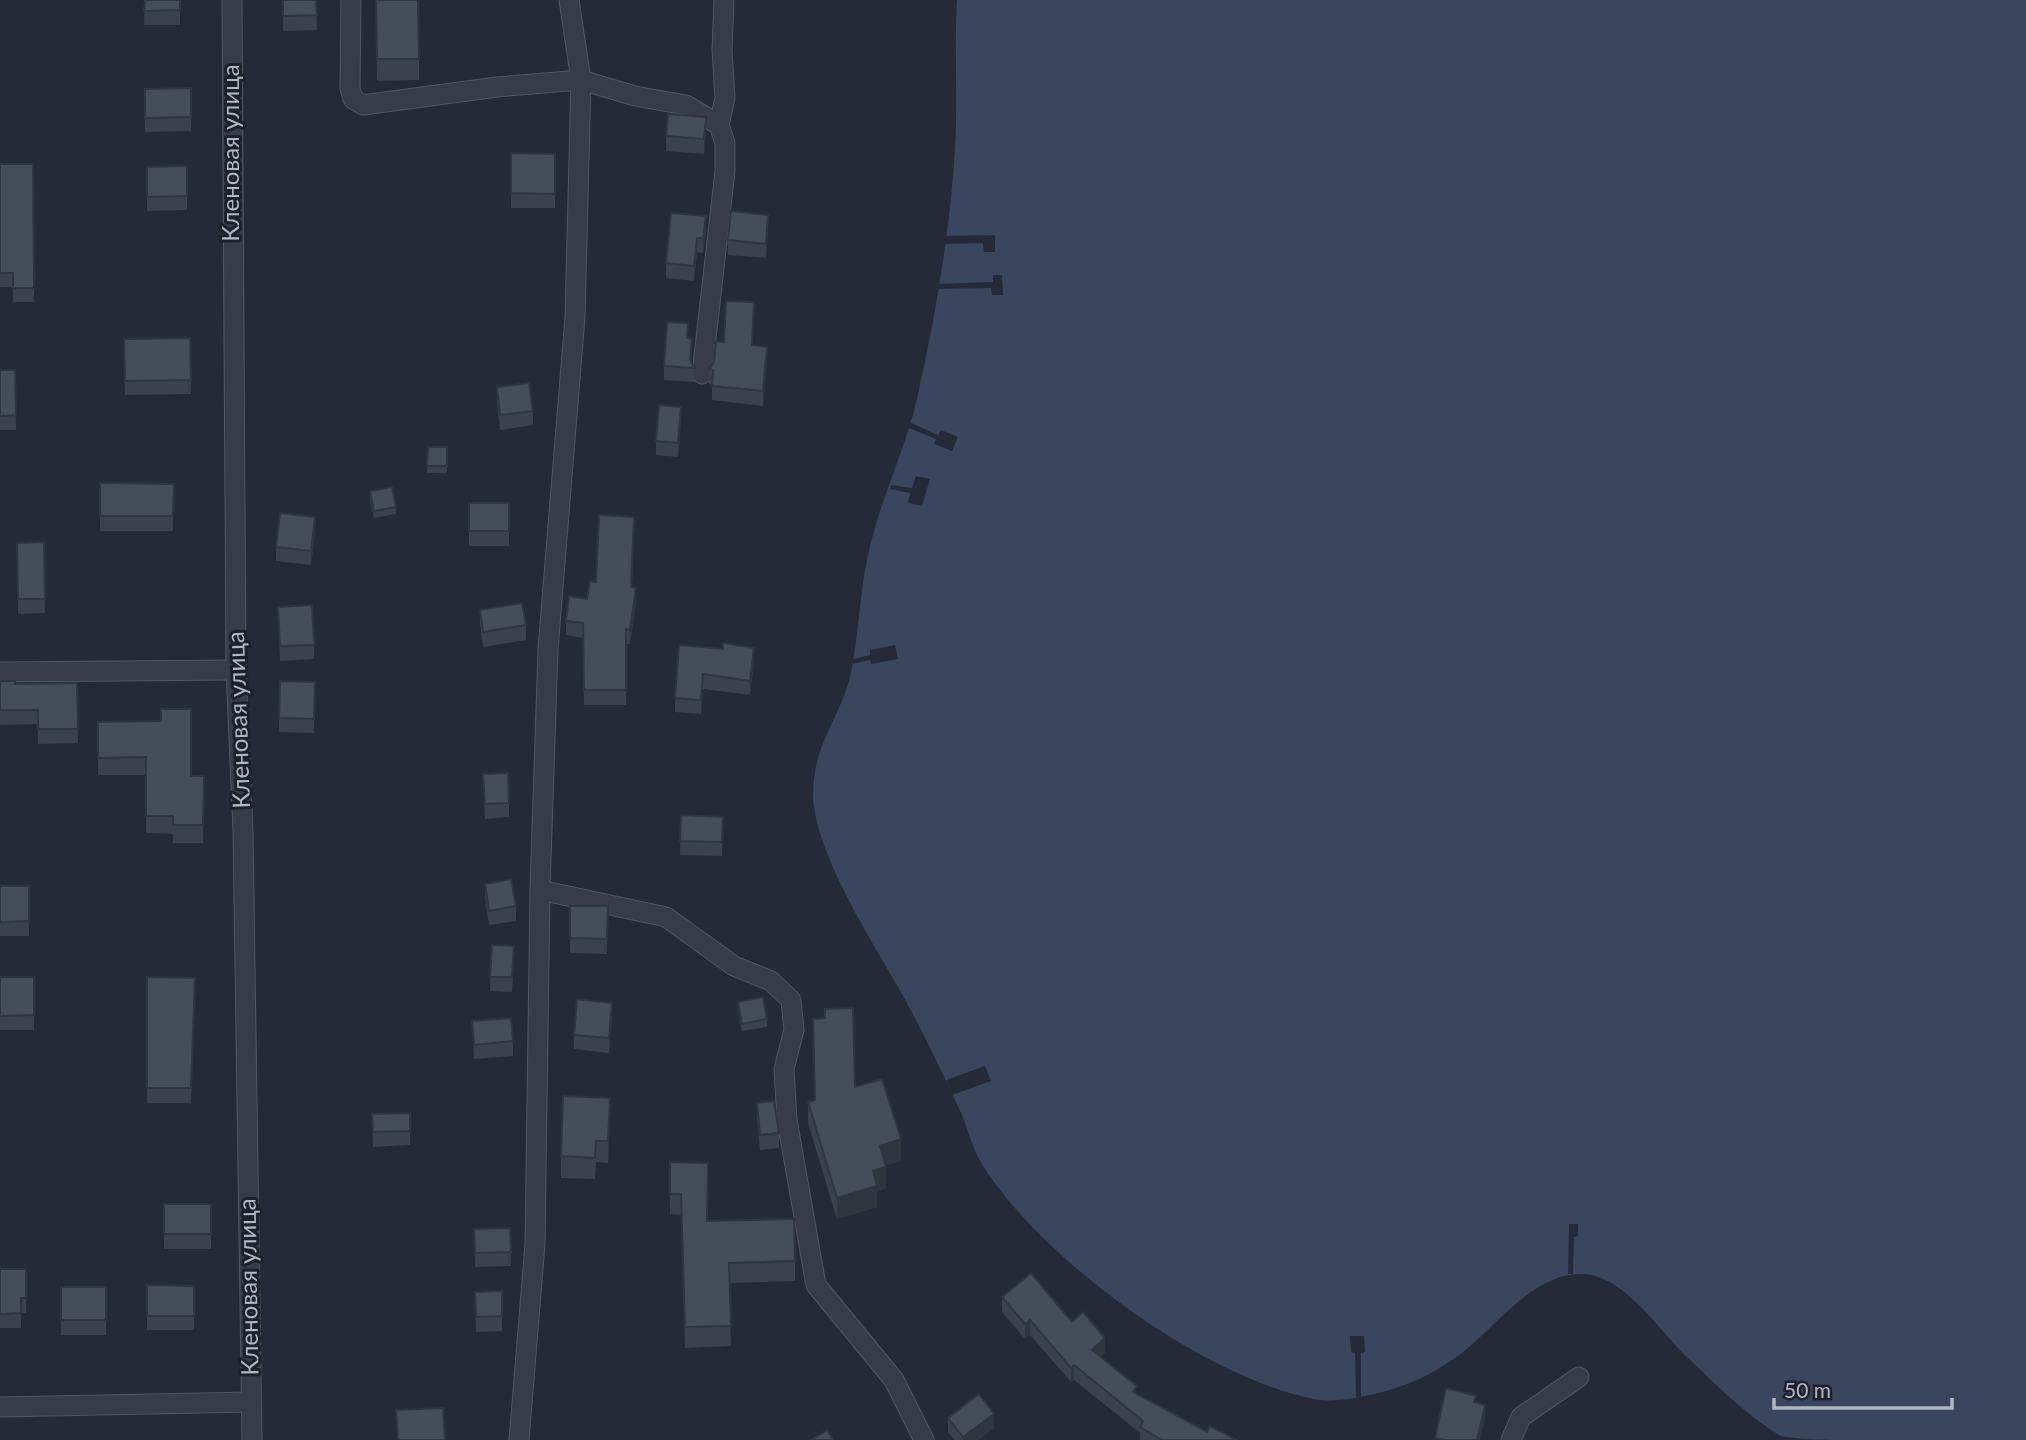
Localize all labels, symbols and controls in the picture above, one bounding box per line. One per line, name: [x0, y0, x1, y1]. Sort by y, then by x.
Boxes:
street label: Кленовая улица: [215, 64, 244, 242]
street label: Кленовая улица: [220, 631, 255, 809]
street label: Кленовая улица: [231, 1198, 264, 1376]
scale bar: [1774, 1366, 1952, 1410]
text: 50 m: [1784, 1377, 1831, 1402]

